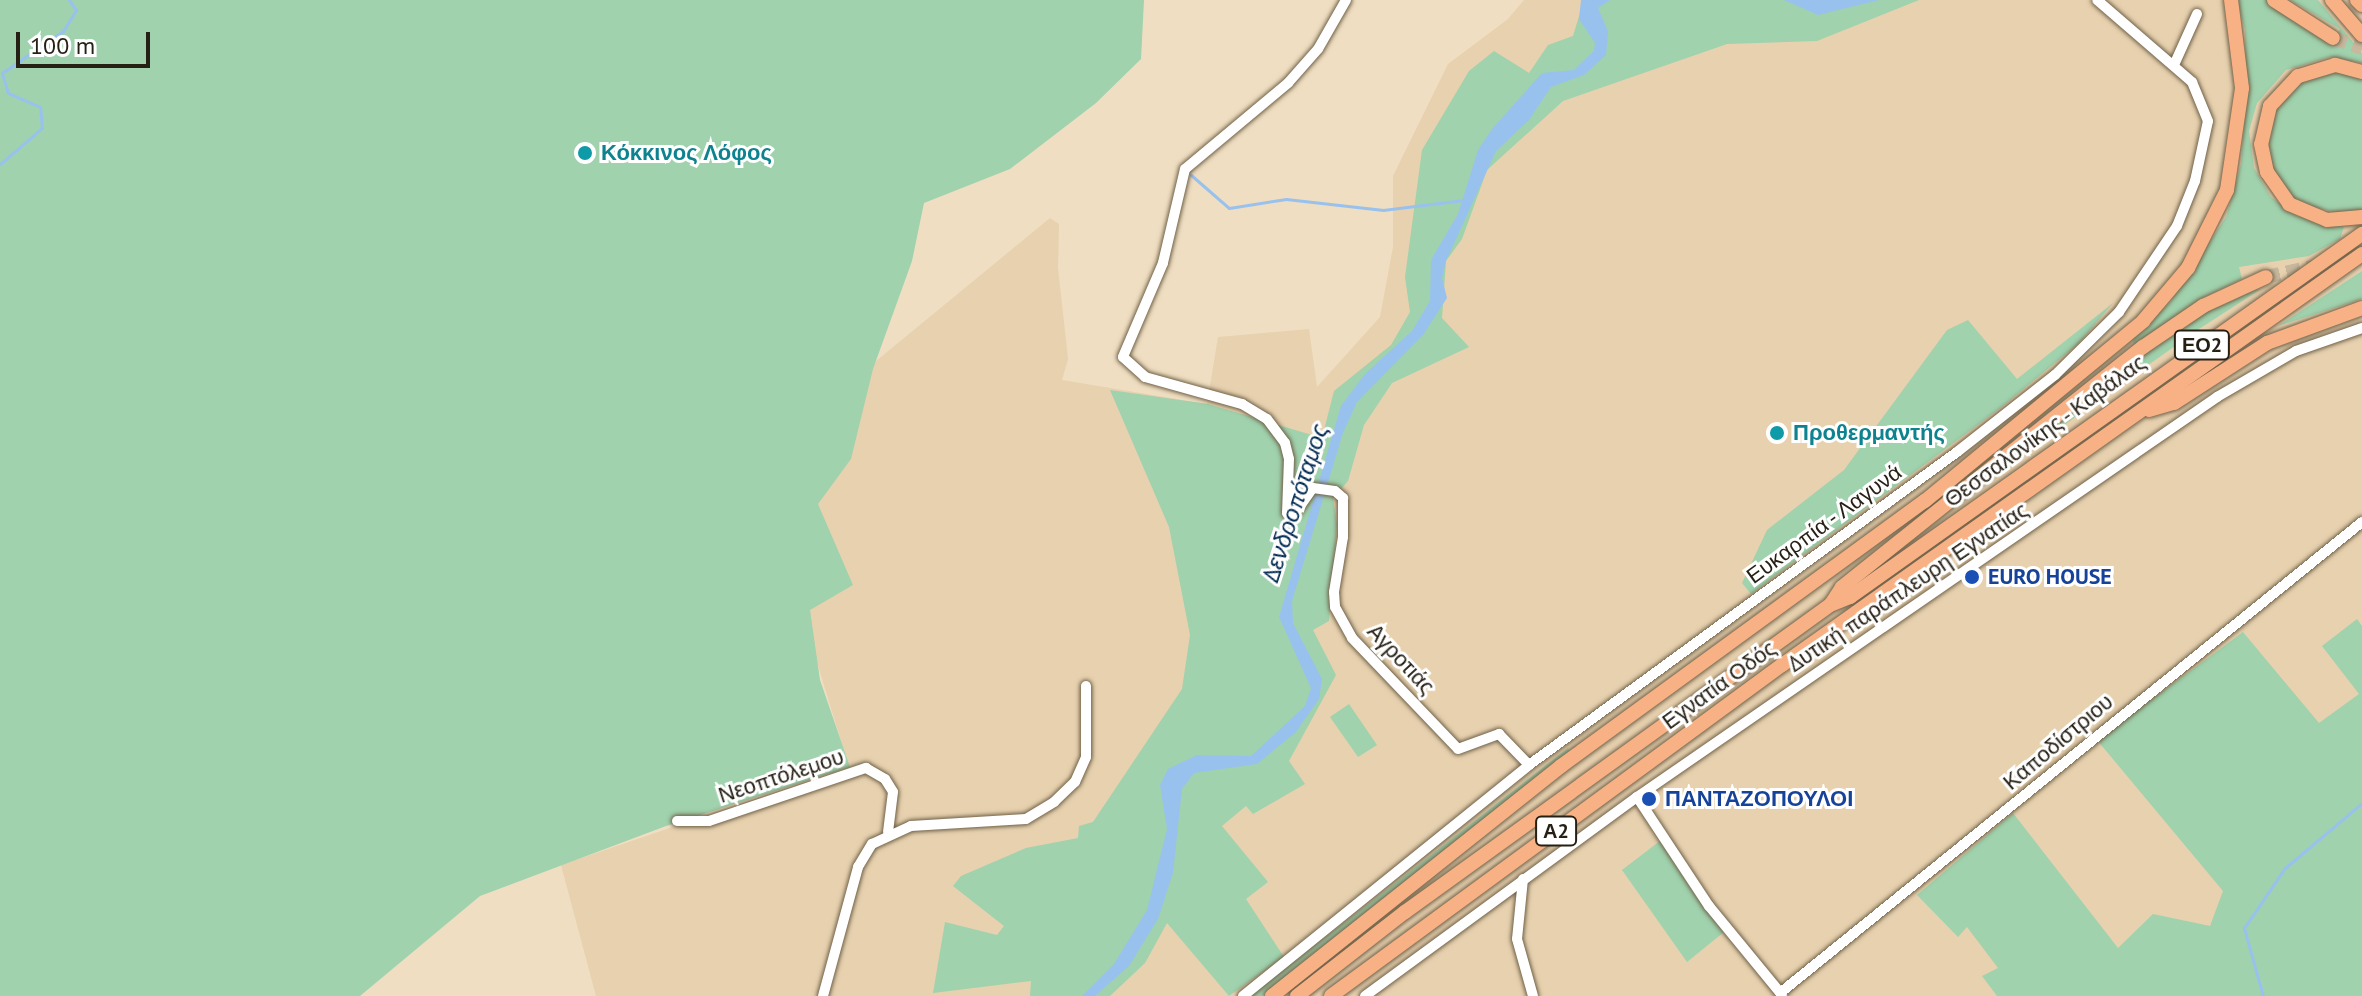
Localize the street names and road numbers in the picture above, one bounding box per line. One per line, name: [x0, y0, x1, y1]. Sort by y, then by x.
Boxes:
road number: ΕΟ2: [2172, 329, 2232, 361]
street label: Θεσσαλονίκης - Καβάλας: [1938, 348, 2152, 514]
street label: Ευκαρπία - Λαγυνά: [1740, 458, 1908, 590]
street label: Δυτική παράπλευρη Εγνατίας: [1783, 497, 2033, 677]
street label: Αγροτιάς: [1362, 618, 1440, 700]
street label: Εγνατία Οδός: [1657, 635, 1781, 735]
street label: Καποδίστριου: [1998, 688, 2118, 796]
street label: Νεοπτόλεμου: [715, 743, 847, 809]
road number: Α2: [1534, 815, 1578, 847]

